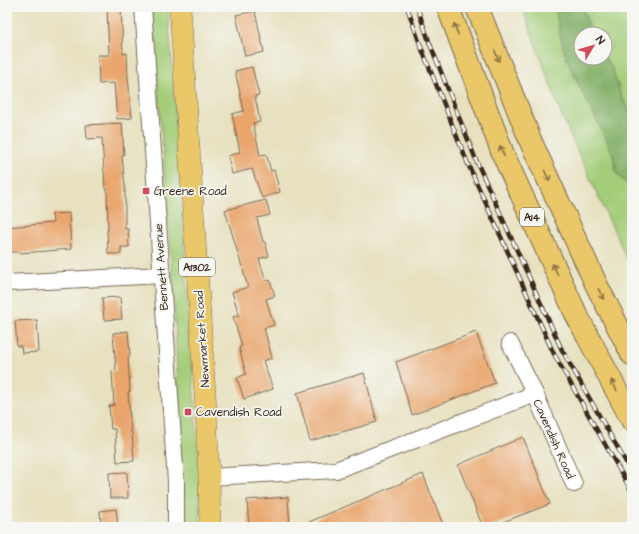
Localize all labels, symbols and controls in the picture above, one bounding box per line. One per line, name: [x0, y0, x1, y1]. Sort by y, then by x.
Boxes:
one-way arrow: [452, 24, 460, 36]
north arrow: [573, 26, 613, 66]
text: N: [592, 33, 609, 48]
one-way arrow: [493, 50, 501, 62]
one-way arrow: [497, 145, 505, 157]
one-way arrow: [544, 170, 551, 182]
place label: Greene Road: [154, 183, 227, 200]
marker: Greene Road: [141, 186, 151, 196]
road number: A14: [520, 208, 544, 226]
street label: Bennett Avenue: [150, 222, 173, 311]
road number: A1302: [179, 258, 215, 276]
one-way arrow: [551, 264, 559, 276]
one-way arrow: [598, 288, 605, 300]
street label: Newmarket Road: [191, 290, 214, 388]
one-way arrow: [609, 380, 617, 392]
street label: Cavendish Road: [528, 397, 579, 482]
place label: Cavendish Road: [196, 404, 282, 421]
marker: Cavendish Road: [183, 407, 193, 417]

